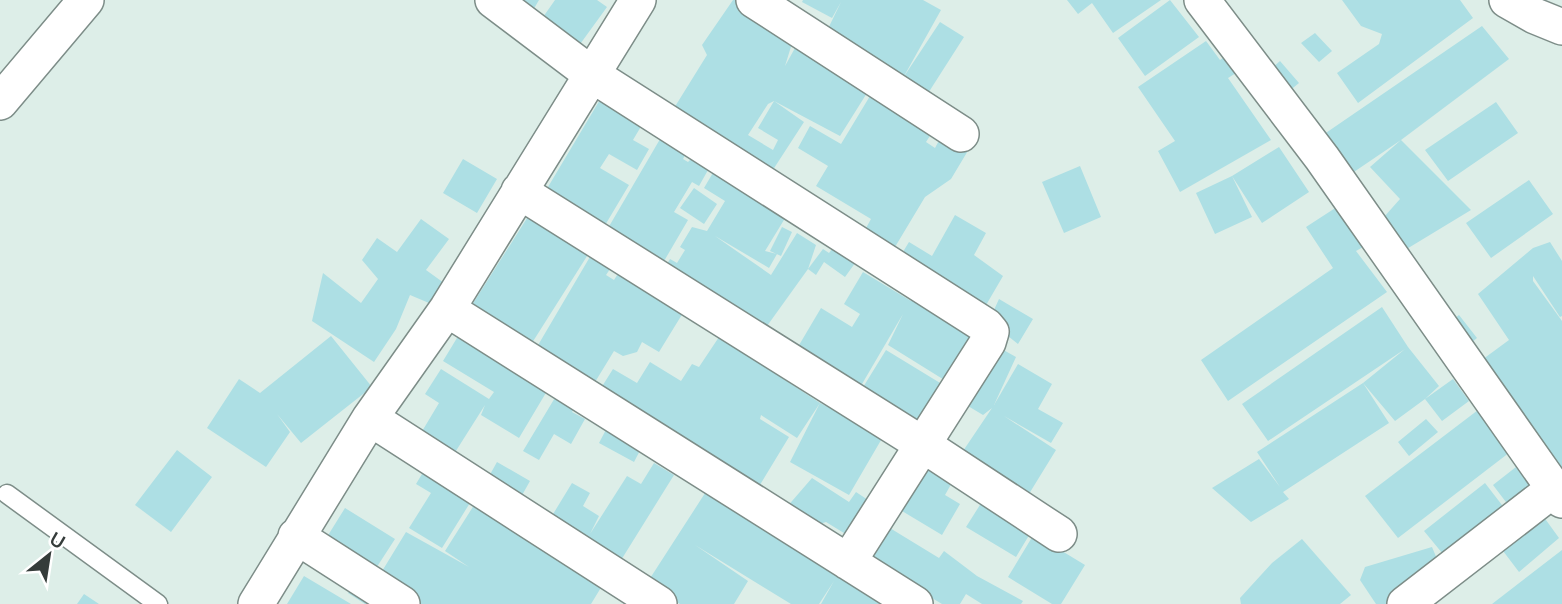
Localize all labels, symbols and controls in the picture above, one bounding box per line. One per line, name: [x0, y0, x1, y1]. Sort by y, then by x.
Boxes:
north arrow: [14, 520, 84, 590]
text: U: [44, 526, 70, 556]

